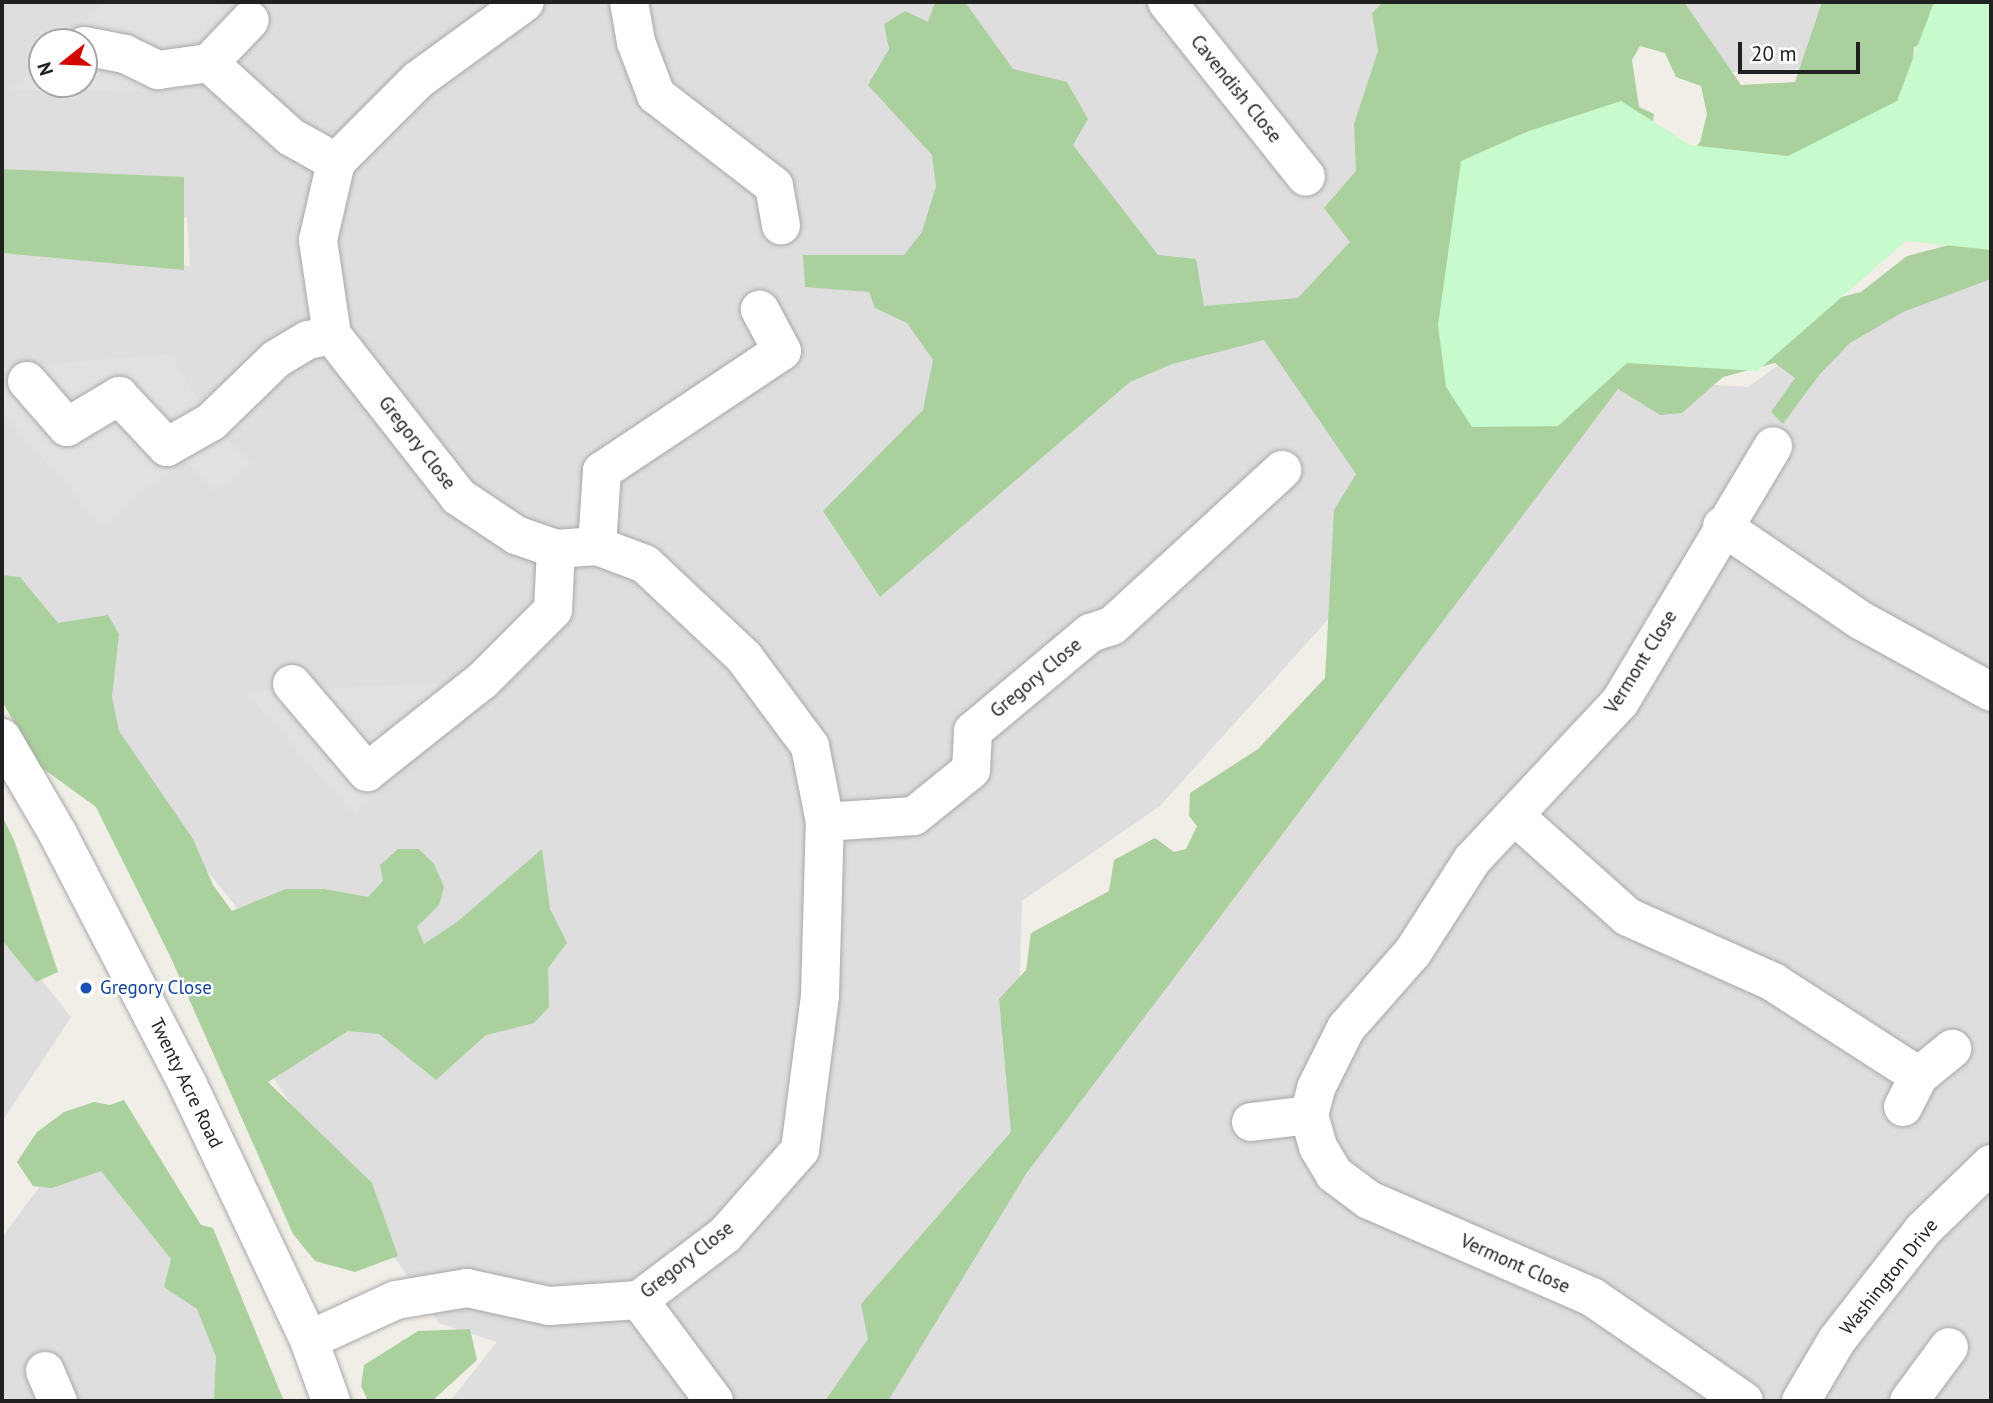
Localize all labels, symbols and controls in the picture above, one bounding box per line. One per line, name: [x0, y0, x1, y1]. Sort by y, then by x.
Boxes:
north arrow: [28, 28, 98, 98]
scale bar: [1741, 28, 1864, 72]
street label: Cavendish Close: [1186, 31, 1286, 147]
text: 20 m: [1751, 40, 1797, 67]
text: N: [32, 59, 58, 79]
street label: Gregory Close: [373, 392, 461, 494]
street label: Vermont Close: [1600, 606, 1682, 718]
street label: Gregory Close: [986, 633, 1086, 723]
place label: Gregory Close: [100, 977, 213, 999]
marker: Gregory Close: [78, 980, 94, 996]
street label: Twenty Acre Road: [144, 1014, 228, 1152]
street label: Washington Drive: [1835, 1214, 1943, 1340]
street label: Gregory Close: [636, 1216, 738, 1304]
street label: Vermont Close: [1457, 1230, 1573, 1298]

